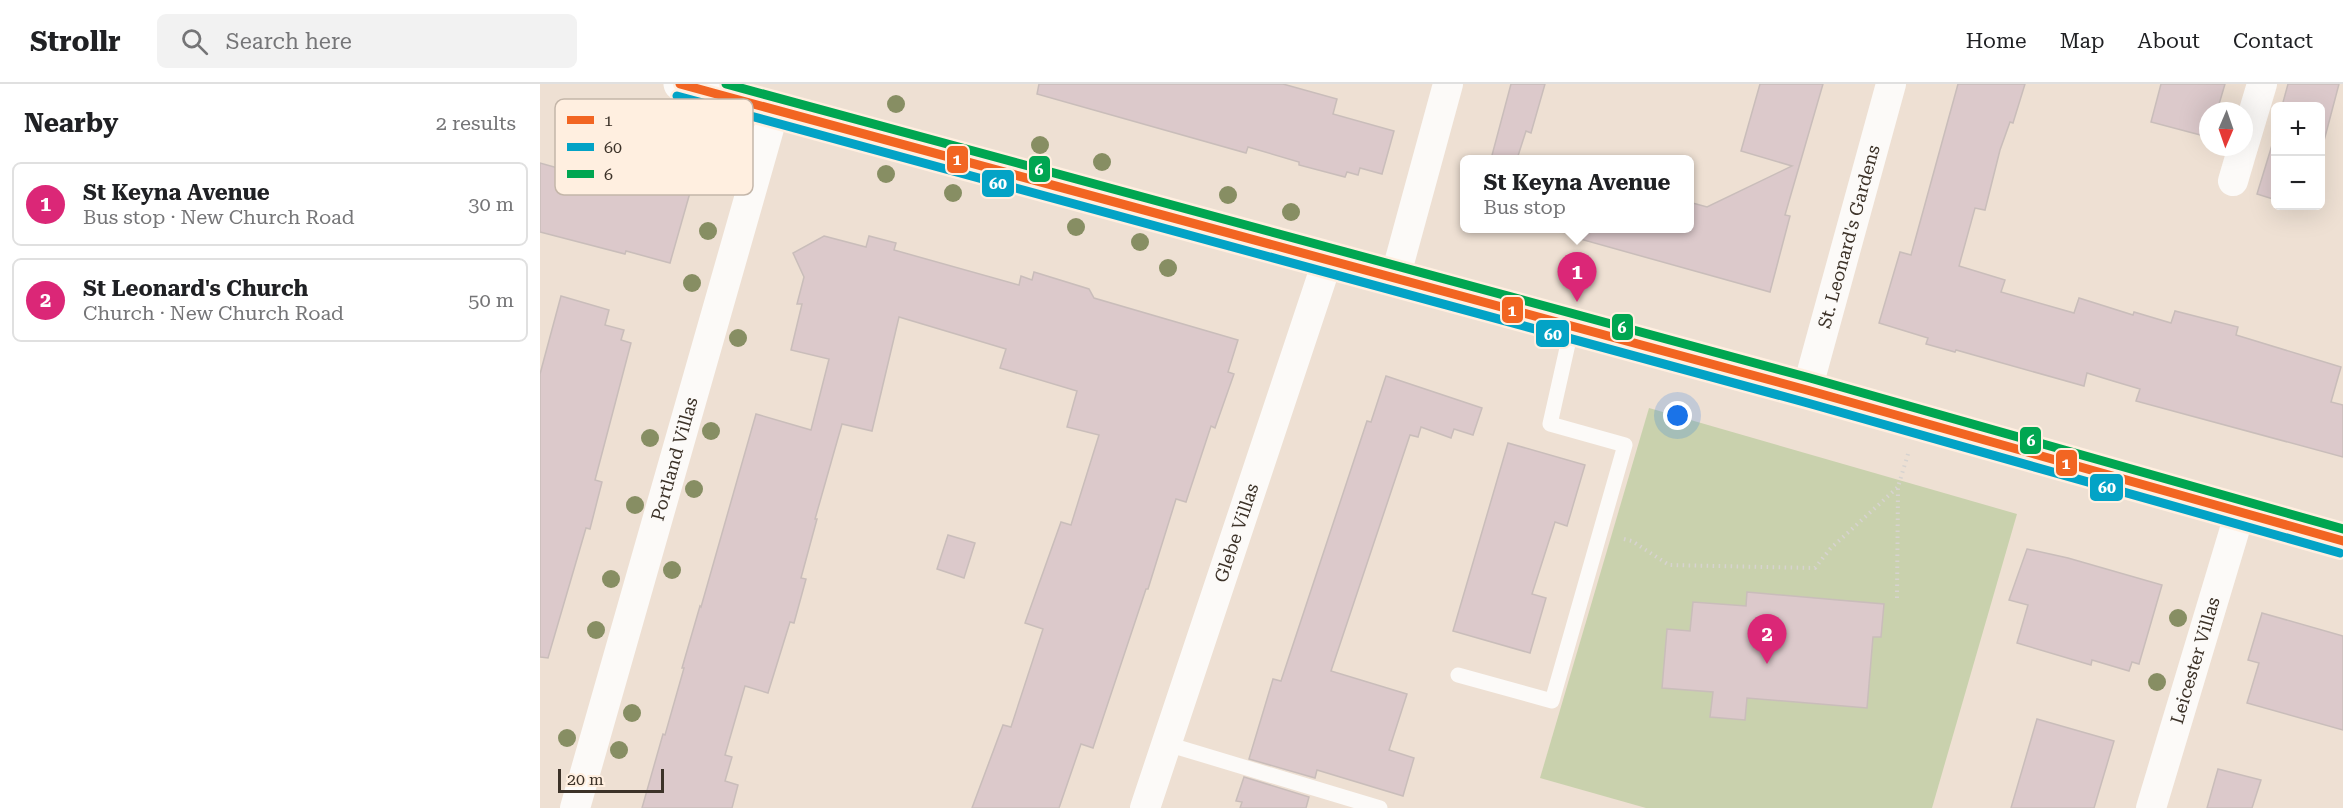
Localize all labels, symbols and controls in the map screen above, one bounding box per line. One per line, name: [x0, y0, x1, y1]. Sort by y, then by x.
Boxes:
search box: [157, 14, 577, 68]
text: Strollr: [30, 25, 121, 58]
icon: search: [178, 25, 211, 58]
text: Search here: [226, 29, 352, 54]
text: Home: [1966, 29, 2027, 53]
text: Map: [2060, 29, 2105, 53]
text: About: [2138, 29, 2200, 53]
text: Contact: [2233, 29, 2313, 53]
legend: [555, 99, 753, 195]
north arrow: [2199, 102, 2253, 156]
map controls: [2271, 102, 2325, 210]
button: +: [2271, 102, 2325, 156]
text: Nearby: [24, 108, 118, 138]
text: 2 results: [436, 111, 516, 135]
text: 1: [604, 111, 613, 130]
text: 60: [604, 138, 622, 157]
street label: St. Leonard's Gardens: [1813, 142, 1884, 331]
line badge: 1: [946, 145, 969, 174]
text: 1: [953, 150, 962, 169]
line badge: 6: [1028, 155, 1051, 183]
popup: [1460, 155, 1694, 233]
button: −: [2271, 156, 2325, 210]
text: 6: [1035, 160, 1044, 179]
text: 6: [604, 165, 613, 184]
line badge: 60: [981, 169, 1015, 198]
text: St Keyna Avenue: [1484, 170, 1670, 195]
text: 60: [989, 174, 1007, 193]
text: St Keyna Avenue: [83, 180, 270, 205]
text: 1: [40, 192, 51, 216]
text: 30 m: [468, 192, 514, 216]
text: Bus stop: [1484, 195, 1566, 219]
text: Bus stop · New Church Road: [83, 205, 355, 229]
pin: 1: [1558, 252, 1596, 302]
text: St Leonard's Church: [83, 276, 308, 301]
text: 2: [40, 288, 51, 312]
text: 50 m: [468, 288, 514, 312]
line badge: 1: [1501, 296, 1524, 324]
text: Church · New Church Road: [83, 301, 344, 325]
text: 1: [1508, 301, 1517, 320]
line badge: 6: [1611, 313, 1634, 341]
text: 6: [1618, 318, 1627, 337]
line badge: 60: [1535, 319, 1570, 348]
text: 60: [1544, 325, 1562, 344]
street label: Portland Villas: [647, 395, 702, 523]
your location: [1663, 401, 1692, 430]
line badge: 6: [2019, 426, 2042, 455]
text: 6: [2027, 431, 2036, 450]
line badge: 1: [2055, 449, 2078, 477]
text: 1: [2062, 454, 2071, 473]
line badge: 60: [2089, 473, 2124, 502]
text: 60: [2098, 478, 2116, 497]
street label: Glebe Villas: [1210, 481, 1262, 585]
street label: Leicester Villas: [2166, 594, 2224, 726]
pin: 2: [1748, 614, 1786, 664]
scale bar: [558, 766, 664, 794]
text: 20 m: [567, 770, 604, 789]

